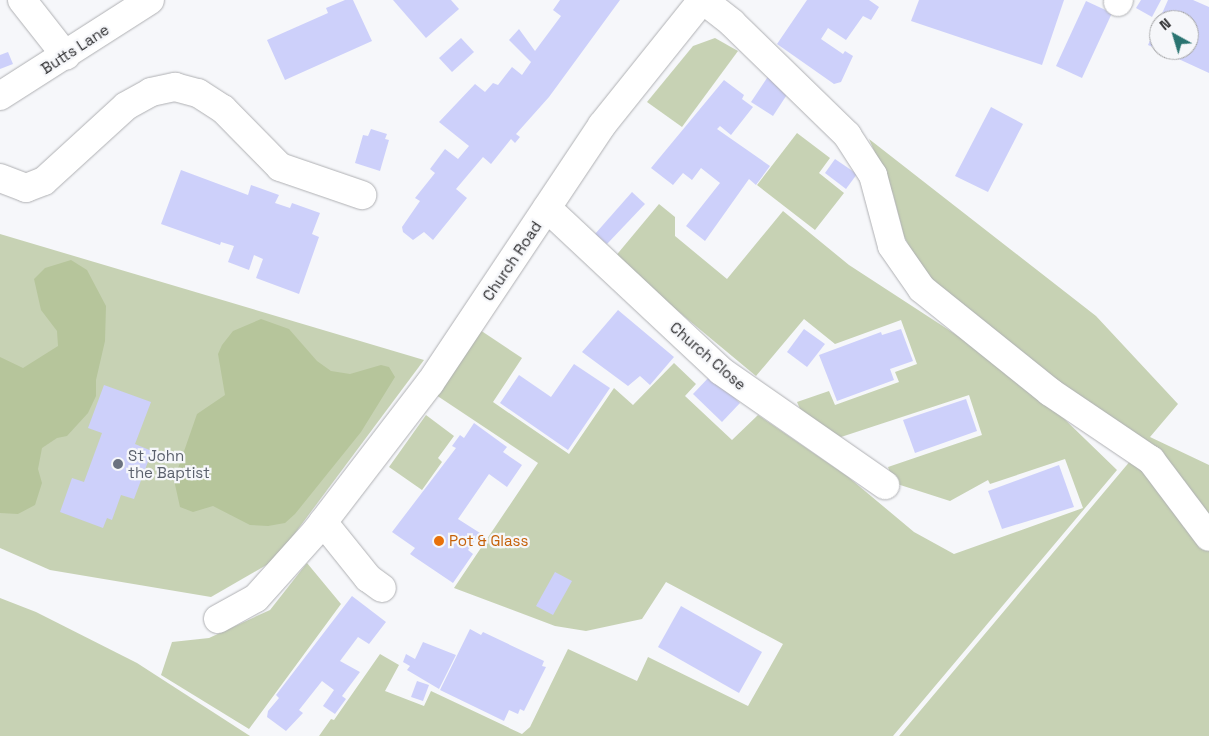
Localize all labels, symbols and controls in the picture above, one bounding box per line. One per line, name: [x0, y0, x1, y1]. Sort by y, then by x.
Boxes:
north arrow: [1149, 10, 1199, 60]
text: N: [1156, 14, 1174, 34]
street label: Butts Lane: [38, 20, 112, 78]
street label: Church Road: [479, 218, 545, 304]
street label: Church Close: [666, 318, 750, 394]
place label: St John the Baptist: [128, 446, 210, 481]
marker: St John the Baptist: [112, 458, 124, 470]
place label: Pot & Glass: [449, 532, 528, 550]
marker: Pot & Glass: [433, 535, 445, 547]

